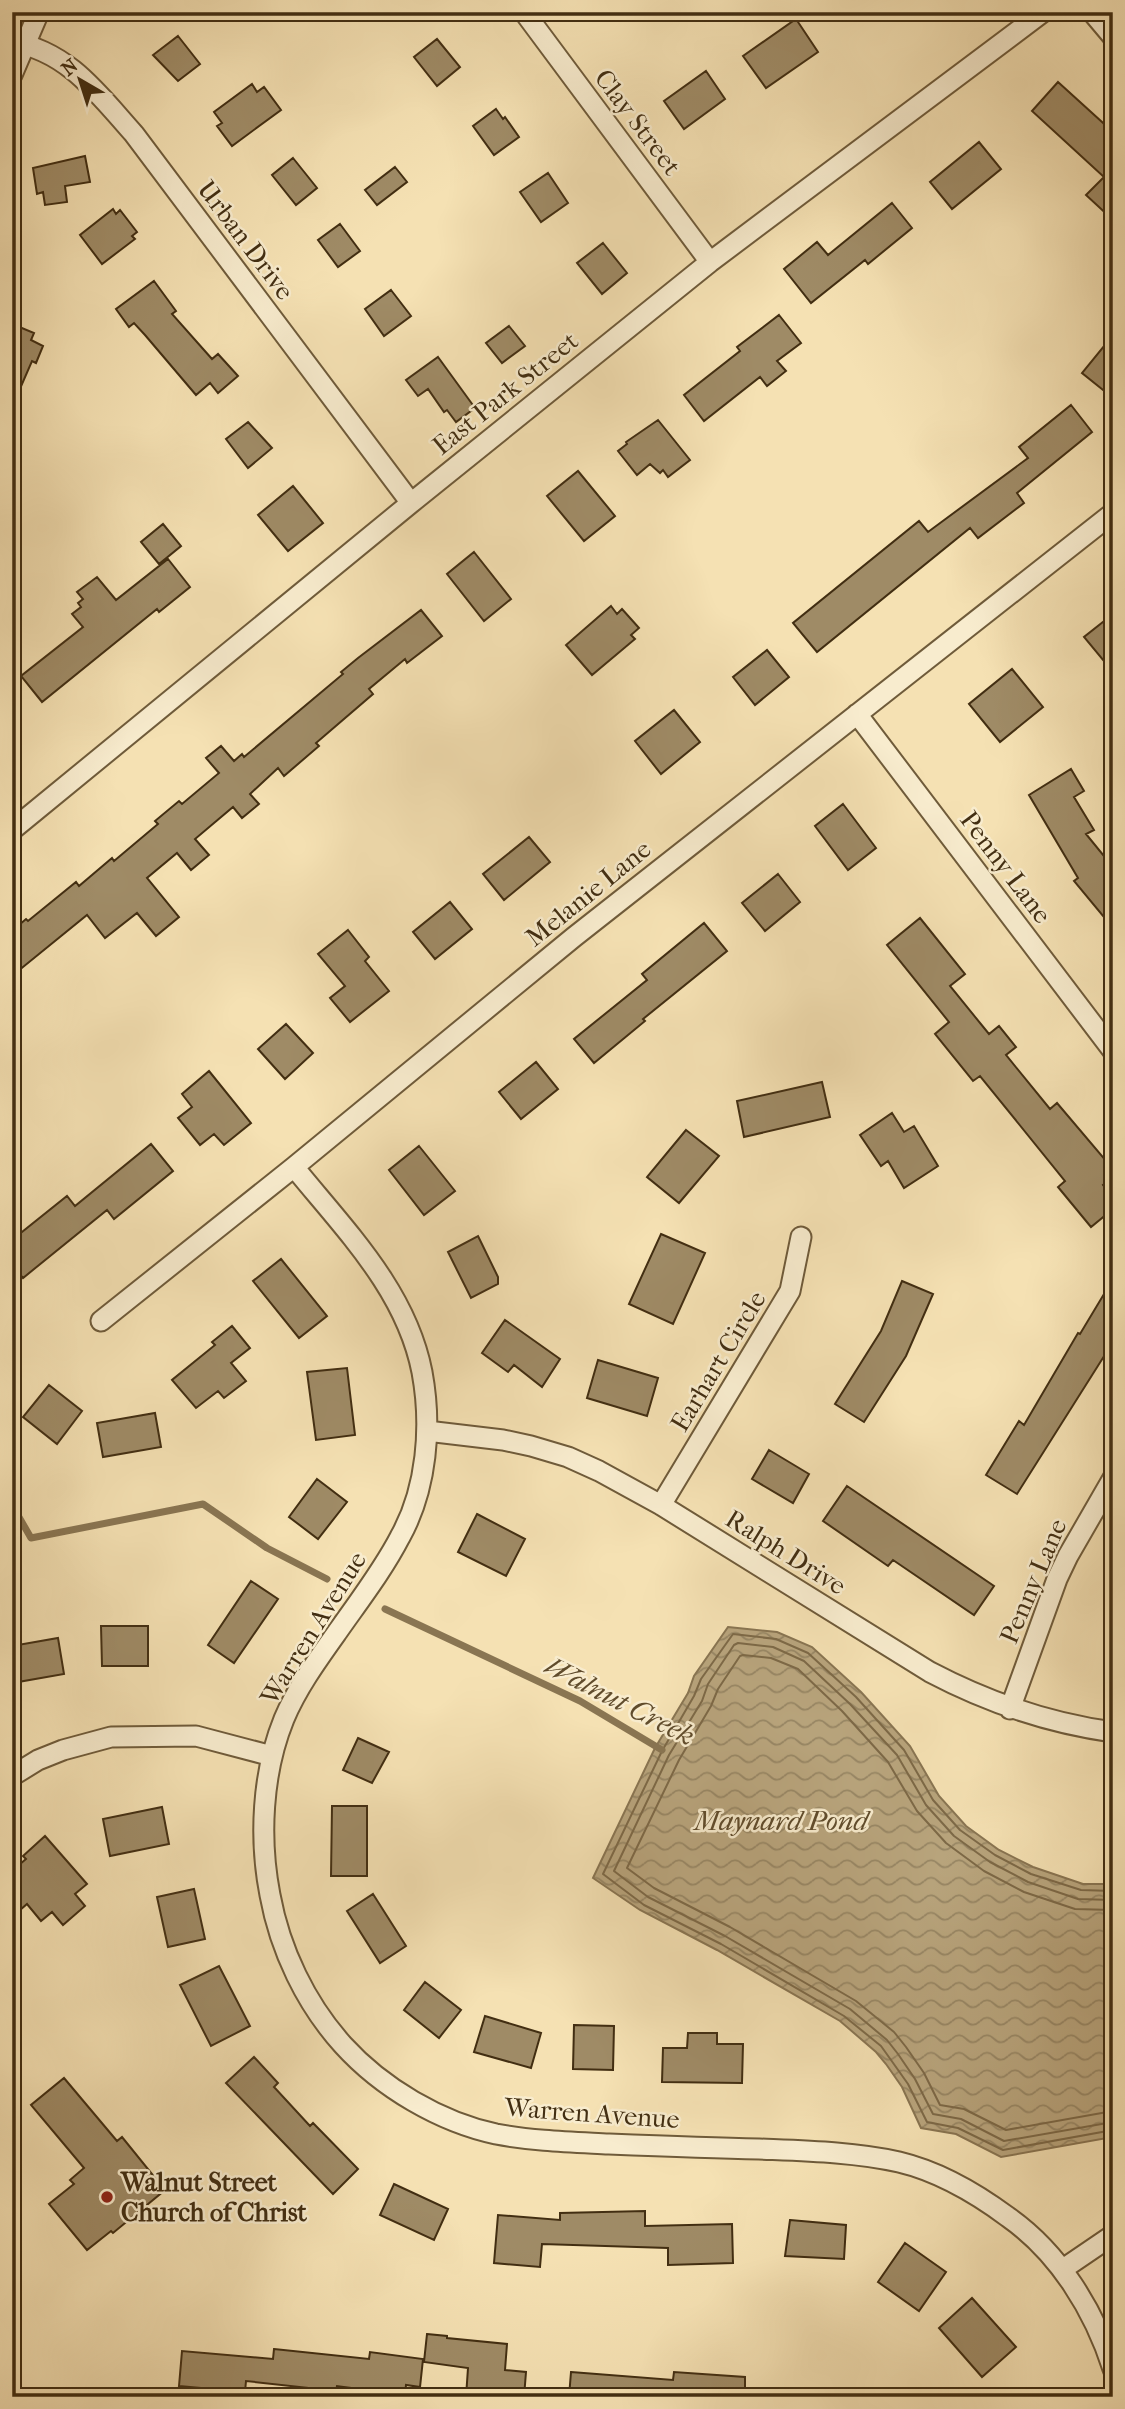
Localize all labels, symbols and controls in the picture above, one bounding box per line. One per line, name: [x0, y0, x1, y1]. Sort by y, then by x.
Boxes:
north arrow: [46, 46, 116, 116]
text: N: [57, 54, 83, 81]
street label: Clay Street: [588, 63, 688, 182]
street label: Urban Drive: [191, 175, 301, 306]
street label: East Park Street: [426, 325, 585, 462]
street label: Penny Lane: [953, 805, 1058, 930]
street label: Melanie Lane: [519, 833, 657, 953]
street label: Earhart Circle: [664, 1285, 773, 1437]
street label: Ralph Drive: [720, 1503, 852, 1602]
street label: Penny Lane: [993, 1514, 1074, 1648]
street label: Warren Avenue: [253, 1546, 373, 1712]
water label: Walnut Creek: [539, 1649, 700, 1752]
water label: Maynard Pond: [692, 1804, 871, 1837]
street label: Warren Avenue: [503, 2092, 681, 2135]
place label: Walnut Street Church of Christ: [120, 2167, 308, 2228]
marker: Walnut Street Church of Christ: [99, 2189, 115, 2205]

